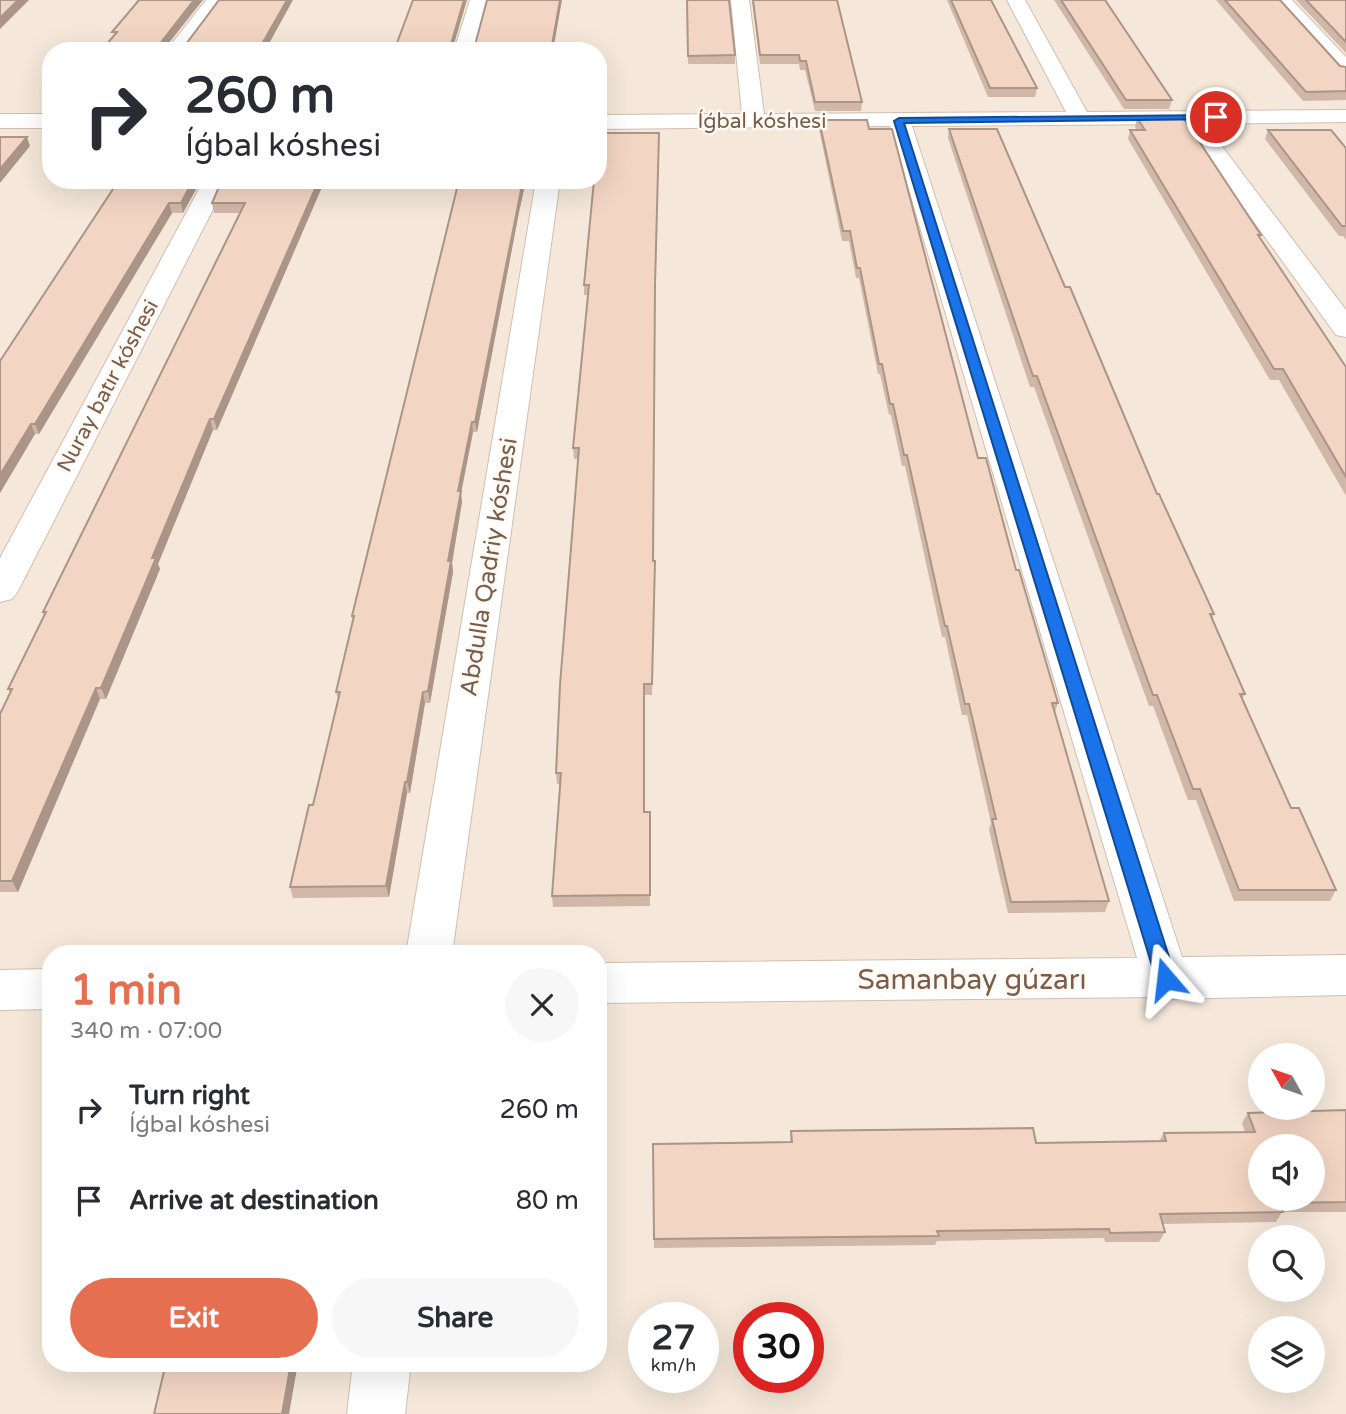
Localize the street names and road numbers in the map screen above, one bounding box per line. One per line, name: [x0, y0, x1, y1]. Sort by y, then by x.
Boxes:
street label: Íǵbal kóshesi: [698, 109, 826, 134]
street label: Nuray batır kóshesi: [52, 296, 164, 476]
street label: Abdulla Qadriy kóshesi: [454, 436, 524, 698]
street label: Samanbay gúzarı: [857, 963, 1087, 997]

